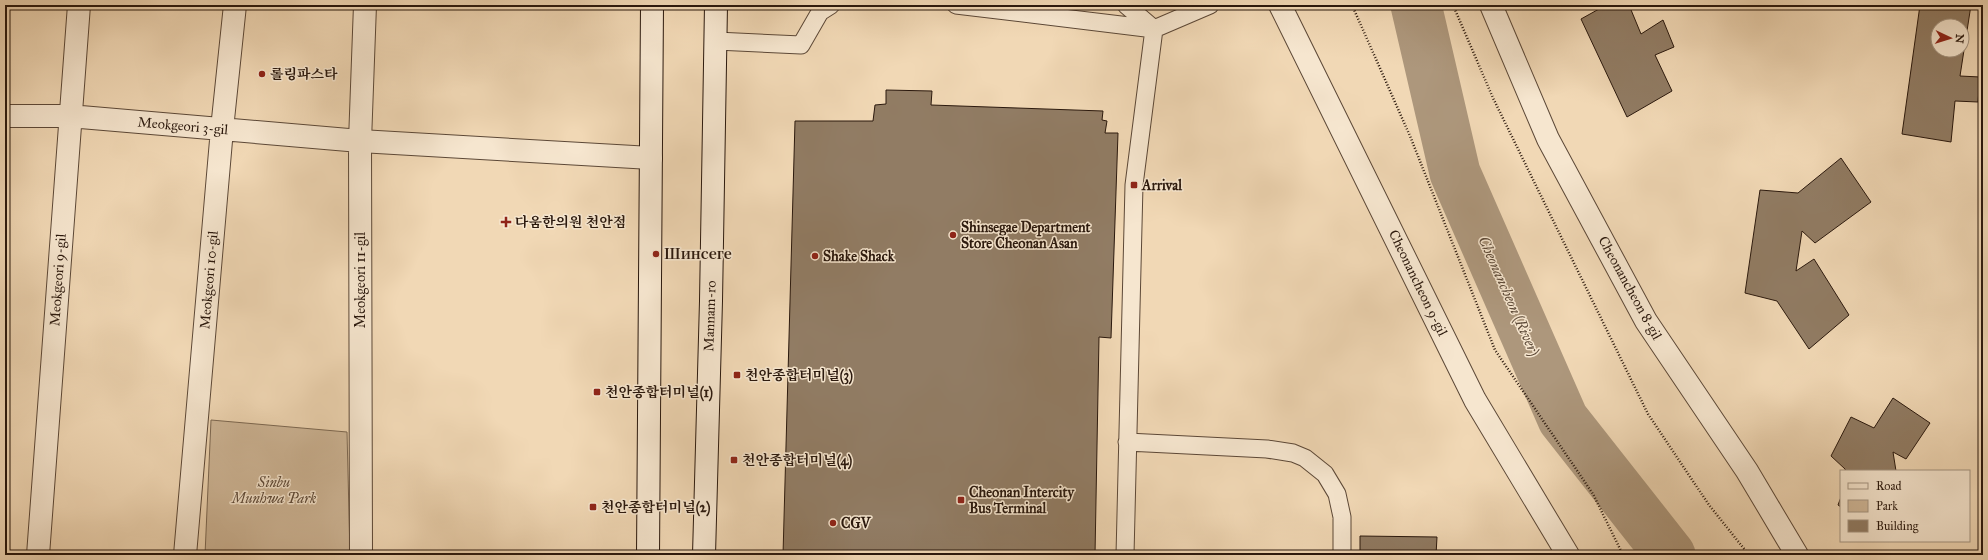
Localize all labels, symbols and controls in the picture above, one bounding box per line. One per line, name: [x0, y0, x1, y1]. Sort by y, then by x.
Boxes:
north arrow: [1930, 18, 1970, 58]
text: N: [1953, 34, 1966, 44]
place label: 롤링파스타: [270, 66, 338, 83]
marker: 롤링파스타: [257, 69, 267, 79]
street label: Meokgeori 3-gil: [137, 114, 229, 138]
place label: Arrival: [1141, 177, 1183, 194]
marker: Arrival: [1129, 180, 1139, 190]
place label: 다움한의원 천안점: [515, 214, 626, 231]
marker: 다움한의원 천안점: [500, 216, 512, 228]
place label: Shinsegae Department Store Cheonan Asan: [961, 219, 1091, 252]
street label: Cheonancheon 9-gil: [1385, 227, 1451, 339]
street label: Meokgeori 10-gil: [196, 230, 222, 330]
marker: Shinsegae Department Store Cheonan Asan: [948, 230, 958, 240]
street label: Meokgeori 11-gil: [352, 232, 369, 328]
street label: Meokgeori 9-gil: [46, 233, 70, 327]
water label: Cheonancheon (River): [1474, 233, 1543, 359]
street label: Cheonancheon 8-gil: [1594, 233, 1666, 343]
place label: Шинсеге: [664, 246, 732, 263]
place label: Shake Shack: [823, 248, 895, 265]
marker: Шинсеге: [651, 249, 661, 259]
marker: Shake Shack: [810, 251, 820, 261]
street label: Mannam-ro: [700, 280, 720, 352]
place label: 천안종합터미널(3): [745, 367, 853, 385]
marker: 천안종합터미널(3): [732, 370, 742, 380]
place label: 천안종합터미널(1): [605, 384, 713, 402]
marker: 천안종합터미널(1): [592, 387, 602, 397]
place label: 천안종합터미널(4): [742, 452, 852, 470]
marker: 천안종합터미널(4): [729, 455, 739, 465]
legend: [1840, 470, 1970, 542]
park label: Sinbu Munhwa Park: [230, 474, 317, 507]
text: Road: [1876, 479, 1902, 493]
place label: Cheonan Intercity Bus Terminal: [969, 484, 1075, 517]
marker: Cheonan Intercity Bus Terminal: [956, 495, 966, 505]
place label: 천안종합터미널(2): [601, 499, 710, 517]
text: Park: [1876, 499, 1898, 513]
marker: 천안종합터미널(2): [588, 502, 598, 512]
place label: CGV: [841, 515, 872, 532]
marker: CGV: [828, 518, 838, 528]
text: Building: [1876, 519, 1919, 534]

